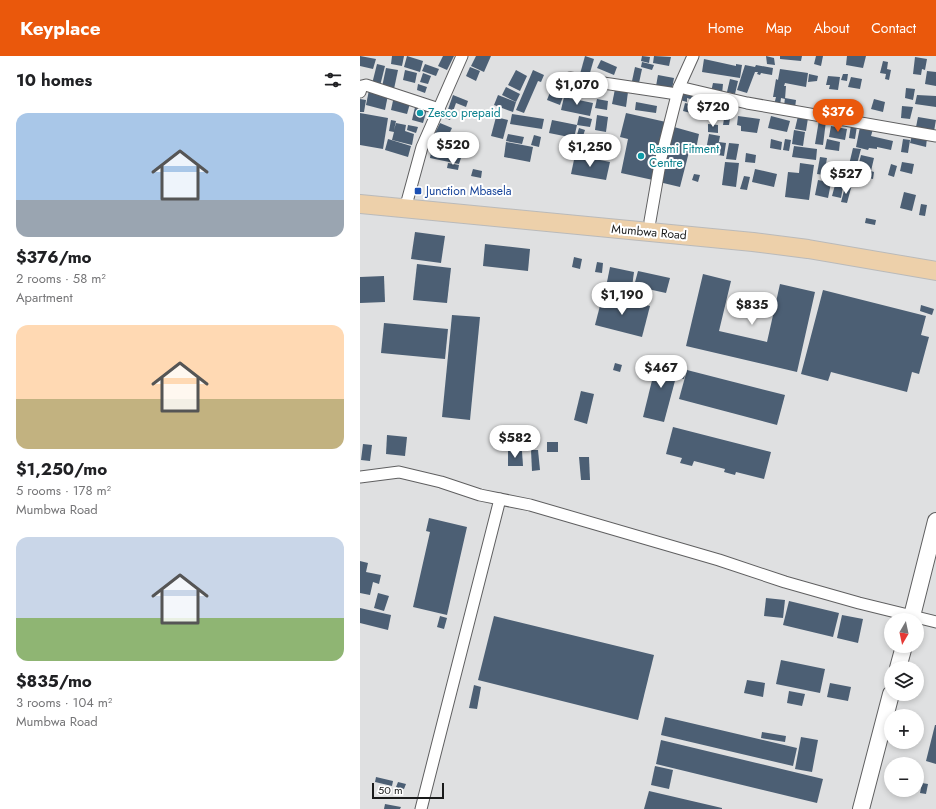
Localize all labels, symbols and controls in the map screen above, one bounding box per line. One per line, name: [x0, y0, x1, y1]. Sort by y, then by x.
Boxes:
text: Keyplace: [20, 15, 101, 42]
text: Home: [708, 18, 744, 38]
text: Map: [766, 18, 792, 38]
text: About: [814, 18, 849, 38]
text: Contact: [871, 18, 916, 38]
text: 10 homes: [16, 68, 92, 92]
icon: filters: [322, 69, 344, 91]
pin: $1,070: [544, 72, 610, 106]
text: $1,070: [555, 75, 599, 94]
pin: $720: [689, 94, 737, 128]
text: $720: [696, 97, 730, 116]
pin: $376: [814, 99, 862, 133]
text: $376: [822, 102, 854, 121]
place label: Zesco prepaid: [428, 104, 501, 122]
marker: Zesco prepaid: [415, 108, 425, 118]
pin: $520: [429, 132, 477, 166]
pin: $1,250: [557, 134, 623, 168]
text: $520: [436, 135, 470, 154]
text: $1,250: [568, 137, 612, 156]
icon: home: [144, 139, 216, 211]
place label: Rasmi Fitment Centre: [649, 140, 719, 172]
marker: Rasmi Fitment Centre: [636, 151, 646, 161]
pin: $527: [822, 161, 870, 195]
text: $527: [830, 164, 862, 183]
place label: Junction Mbasela: [424, 182, 512, 200]
marker: Junction Mbasela: [413, 186, 423, 196]
street label: Mumbwa Road: [611, 220, 687, 244]
text: $376/mo: [16, 245, 92, 269]
text: 2 rooms · 58 m²: [16, 269, 106, 288]
pin: $1,190: [589, 282, 655, 316]
text: $1,190: [601, 285, 643, 304]
text: Apartment: [16, 288, 73, 307]
pin: $835: [728, 292, 776, 326]
text: $835: [736, 295, 768, 314]
icon: home: [144, 351, 216, 423]
pin: $467: [637, 355, 685, 389]
text: $467: [644, 358, 678, 377]
pin: $582: [491, 425, 539, 459]
text: $582: [498, 428, 532, 447]
text: $1,250/mo: [16, 457, 107, 481]
text: 5 rooms · 178 m²: [16, 481, 111, 500]
text: Mumbwa Road: [16, 500, 98, 519]
icon: home: [144, 563, 216, 635]
north arrow: [884, 613, 924, 653]
map controls: [884, 613, 924, 797]
button: layers: [884, 661, 924, 701]
text: $835/mo: [16, 669, 92, 693]
text: 3 rooms · 104 m²: [16, 693, 112, 712]
button: +: [884, 709, 924, 749]
text: Mumbwa Road: [16, 712, 98, 731]
button: −: [884, 757, 924, 797]
scale bar: [372, 781, 444, 800]
text: 50 m: [378, 782, 403, 798]

